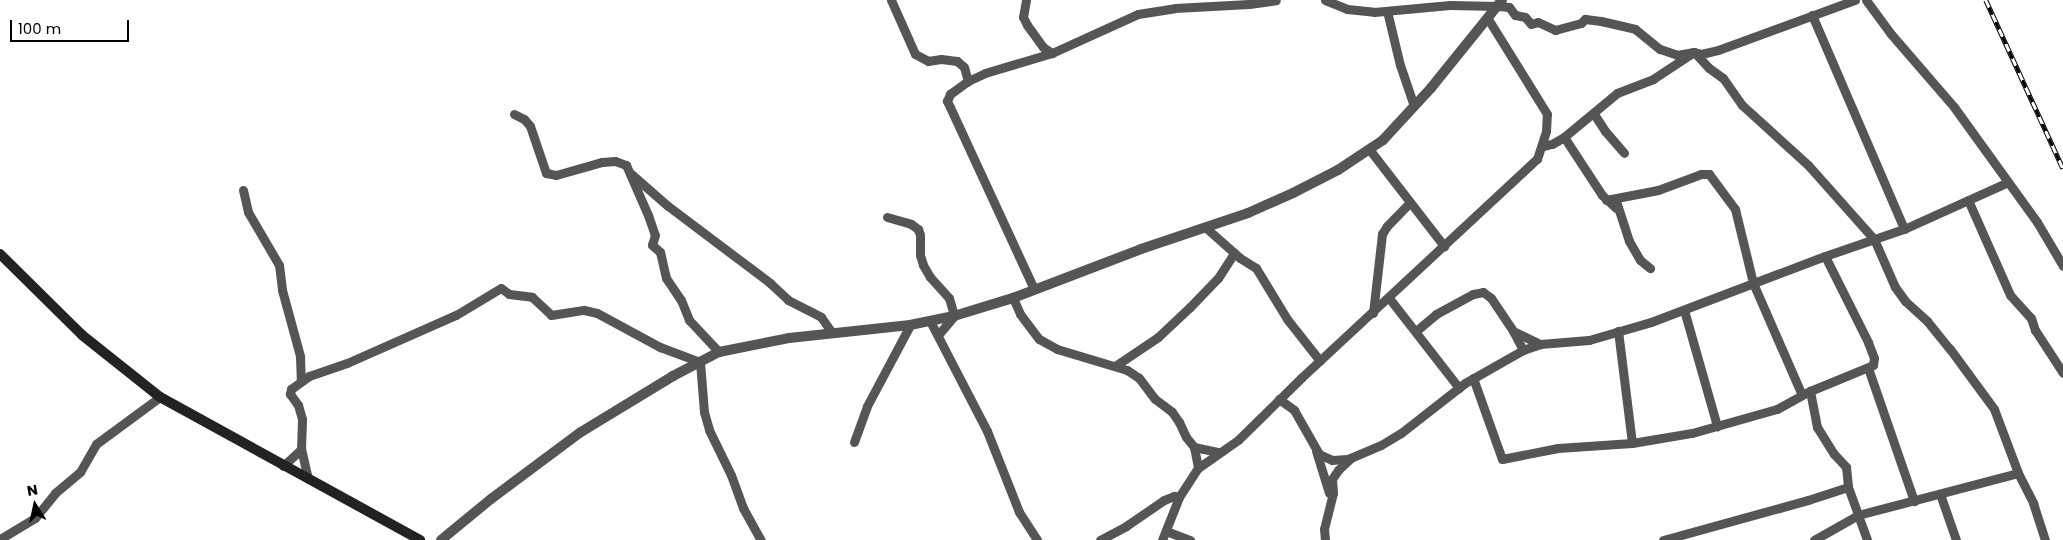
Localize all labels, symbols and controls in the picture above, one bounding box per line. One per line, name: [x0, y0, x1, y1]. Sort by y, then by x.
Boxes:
scale bar: [12, 10, 131, 42]
text: 100 m: [18, 18, 61, 39]
text: N: [25, 479, 39, 501]
north arrow: [10, 480, 60, 530]

